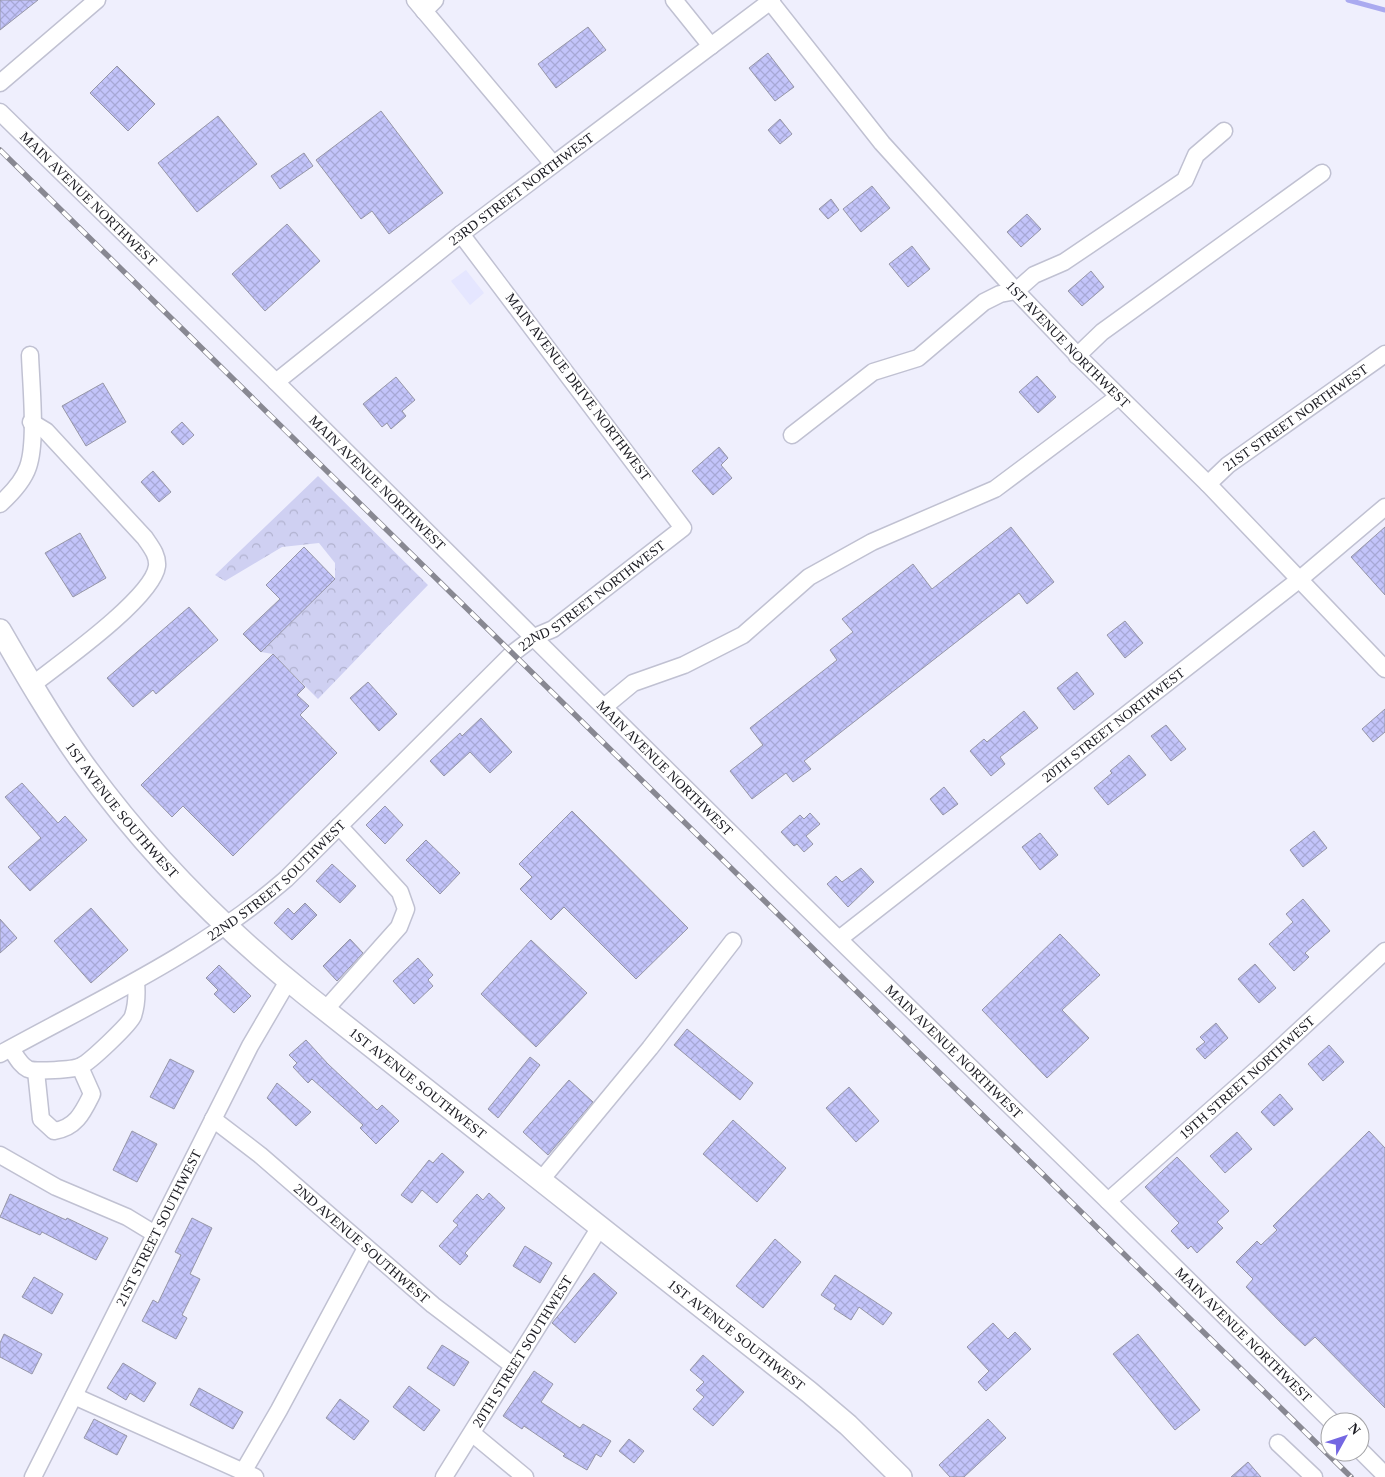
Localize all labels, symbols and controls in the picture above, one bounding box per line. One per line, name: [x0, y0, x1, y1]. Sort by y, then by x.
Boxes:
street label: MAIN AVENUE NORTHWEST: [17, 129, 160, 269]
street label: 23RD STREET NORTHWEST: [446, 129, 597, 248]
street label: 1ST AVENUE NORTHWEST: [1003, 278, 1133, 411]
street label: MAIN AVENUE DRIVE NORTHWEST: [502, 290, 654, 484]
street label: 21ST STREET NORTHWEST: [1220, 361, 1371, 474]
street label: MAIN AVENUE NORTHWEST: [306, 412, 449, 553]
street label: 22ND STREET NORTHWEST: [515, 537, 668, 654]
street label: 20TH STREET NORTHWEST: [1039, 664, 1188, 785]
street label: MAIN AVENUE NORTHWEST: [594, 697, 736, 839]
street label: 1ST AVENUE SOUTHWEST: [63, 739, 182, 881]
street label: 22ND STREET SOUTHWEST: [205, 817, 349, 943]
street label: MAIN AVENUE NORTHWEST: [883, 982, 1026, 1122]
street label: 19TH STREET NORTHWEST: [1176, 1012, 1318, 1142]
street label: 1ST AVENUE SOUTHWEST: [346, 1025, 490, 1142]
street label: 21ST STREET SOUTHWEST: [113, 1147, 204, 1308]
street label: 2ND AVENUE SOUTHWEST: [291, 1181, 433, 1306]
street label: MAIN AVENUE NORTHWEST: [1172, 1264, 1315, 1405]
street label: 20TH STREET SOUTHWEST: [469, 1273, 575, 1430]
street label: 1ST AVENUE SOUTHWEST: [665, 1276, 808, 1394]
north arrow: [1320, 1412, 1370, 1462]
text: N: [1346, 1420, 1364, 1438]

